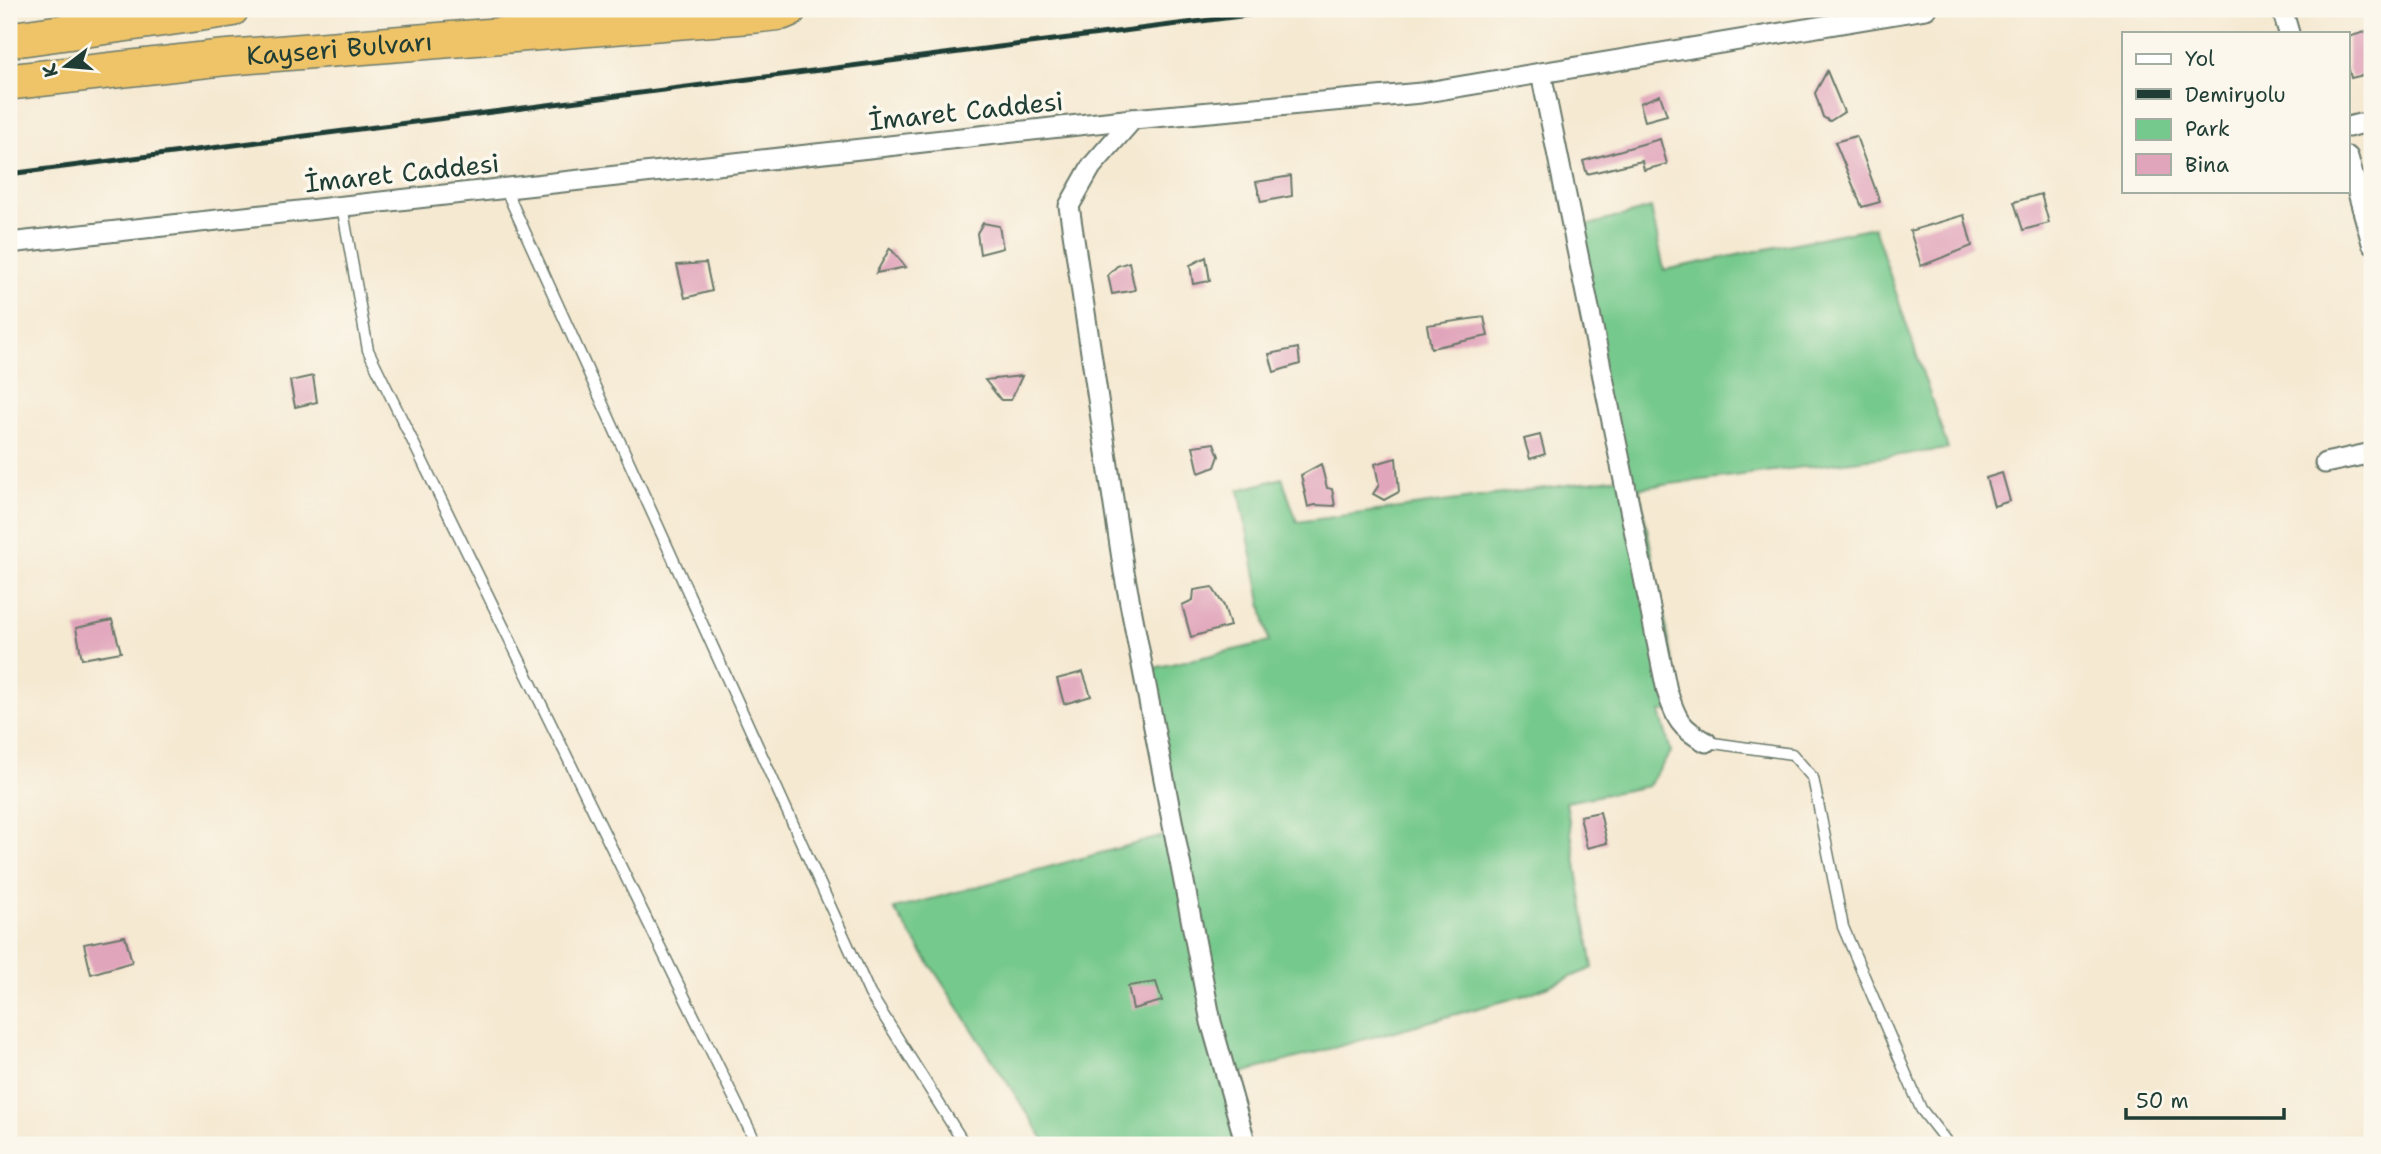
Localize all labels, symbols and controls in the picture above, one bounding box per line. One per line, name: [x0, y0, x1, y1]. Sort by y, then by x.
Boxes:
street label: Kayseri Bulvarı: [245, 23, 434, 73]
north arrow: [32, 32, 102, 102]
legend: [2122, 32, 2350, 192]
text: Yol: [2185, 45, 2215, 73]
text: K: [36, 61, 64, 80]
text: Demiryolu: [2185, 81, 2286, 109]
street label: İmaret Caddesi: [867, 83, 1065, 138]
text: Park: [2185, 115, 2230, 143]
street label: İmaret Caddesi: [303, 145, 501, 200]
text: Bina: [2185, 151, 2229, 179]
scale bar: [2126, 1077, 2283, 1121]
text: 50 m: [2136, 1087, 2189, 1115]

